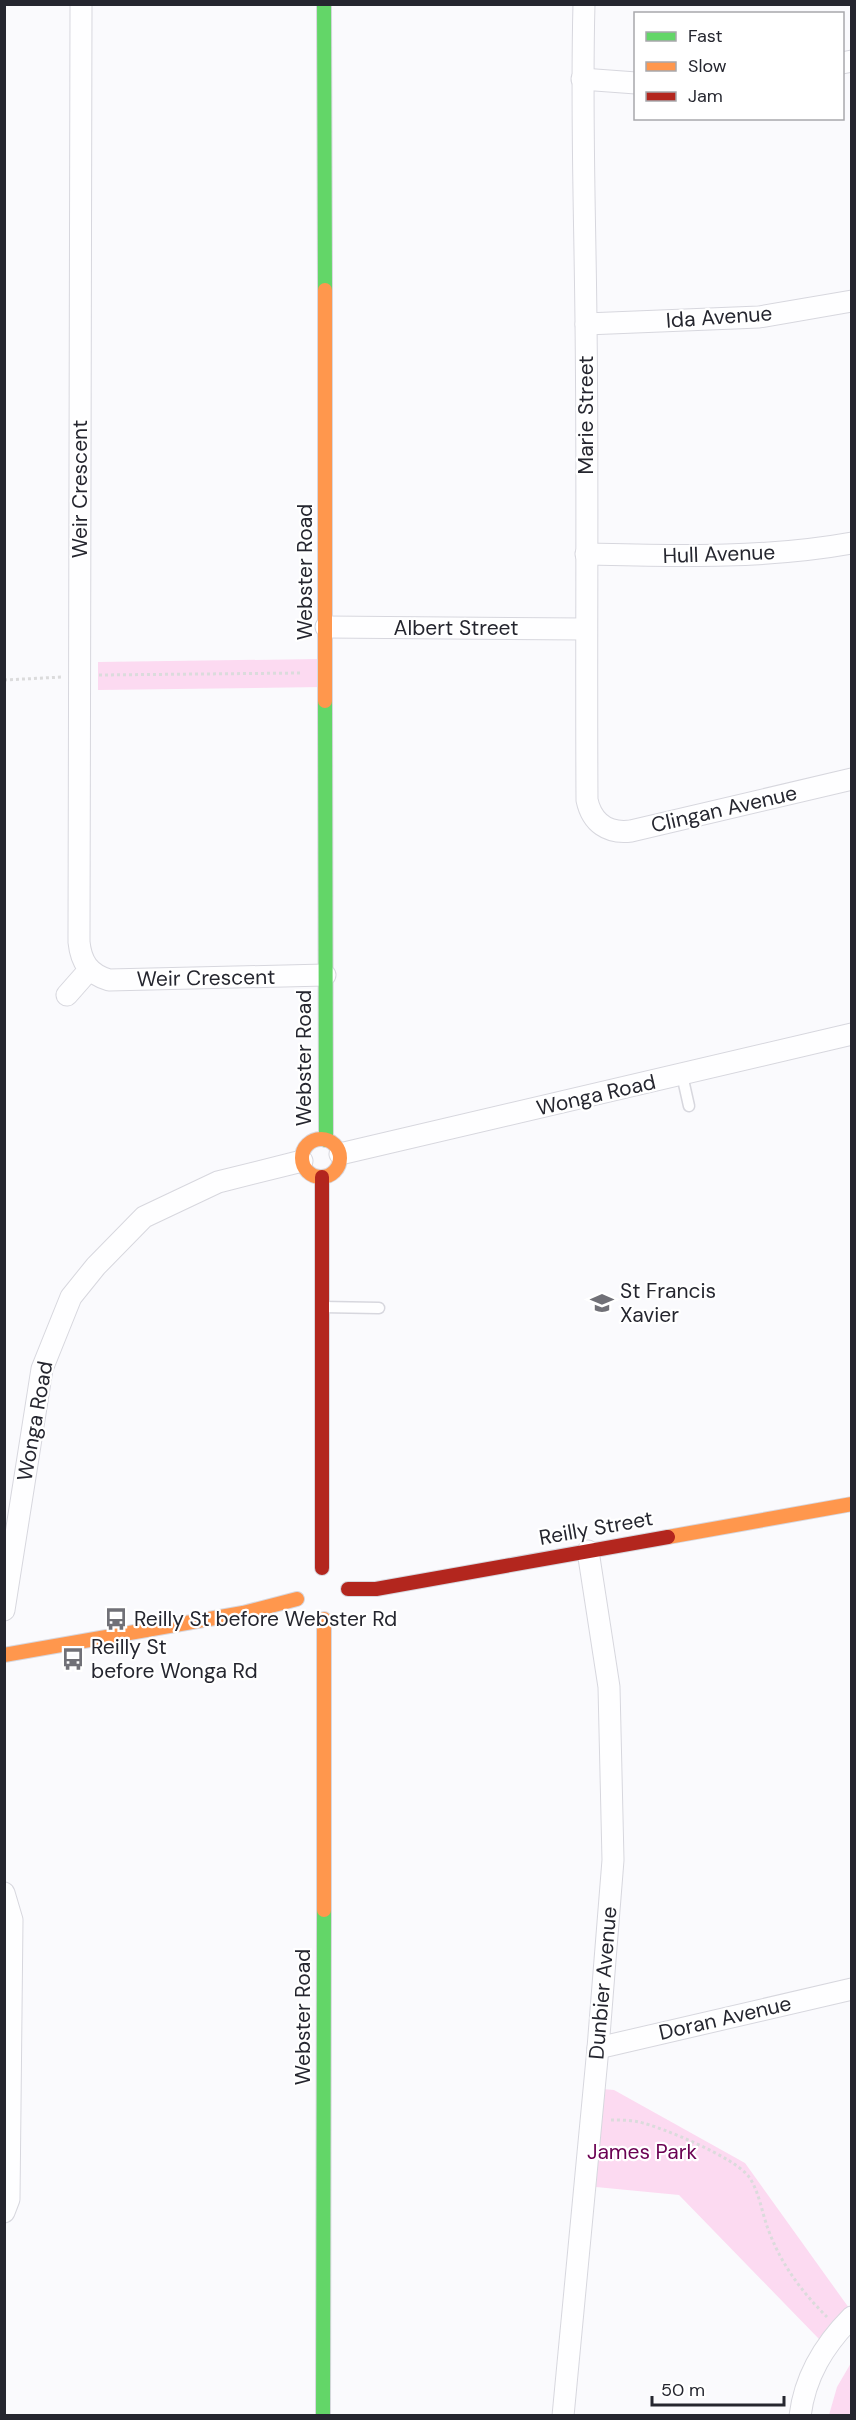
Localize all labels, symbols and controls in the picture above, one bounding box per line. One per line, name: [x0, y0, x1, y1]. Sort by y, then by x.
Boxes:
legend: [634, 12, 844, 120]
text: Fast: [688, 24, 723, 48]
text: Slow: [688, 54, 727, 78]
text: Jam: [688, 84, 723, 108]
street label: Ida Avenue: [665, 299, 773, 335]
street label: Marie Street: [572, 356, 600, 474]
street label: Weir Crescent: [66, 420, 94, 558]
street label: Webster Road: [291, 504, 319, 640]
street label: Hull Avenue: [662, 538, 776, 570]
street label: Albert Street: [394, 614, 518, 642]
street label: Clingan Avenue: [648, 779, 800, 839]
street label: Weir Crescent: [136, 963, 276, 993]
street label: Webster Road: [290, 990, 318, 1126]
street label: Wonga Road: [534, 1068, 658, 1122]
place label: St Francis Xavier: [620, 1277, 716, 1329]
school or university icon: St Francis Xavier: [589, 1290, 615, 1316]
street label: Wonga Road: [11, 1359, 59, 1483]
street label: Reilly Street: [537, 1504, 655, 1552]
place label: Reilly St before Webster Rd: [134, 1605, 397, 1633]
bus stop icon: Reilly St before Webster Rd: [103, 1606, 129, 1632]
place label: Reilly St before Wonga Rd: [91, 1633, 258, 1685]
bus stop icon: Reilly St before Wonga Rd: [60, 1646, 86, 1672]
street label: Dunbier Avenue: [582, 1905, 624, 2061]
street label: Webster Road: [289, 1949, 317, 2085]
street label: Doran Avenue: [656, 1989, 794, 2047]
park label: James Park: [587, 2138, 698, 2166]
scale bar: [652, 2369, 784, 2407]
text: 50 m: [661, 2378, 705, 2402]

